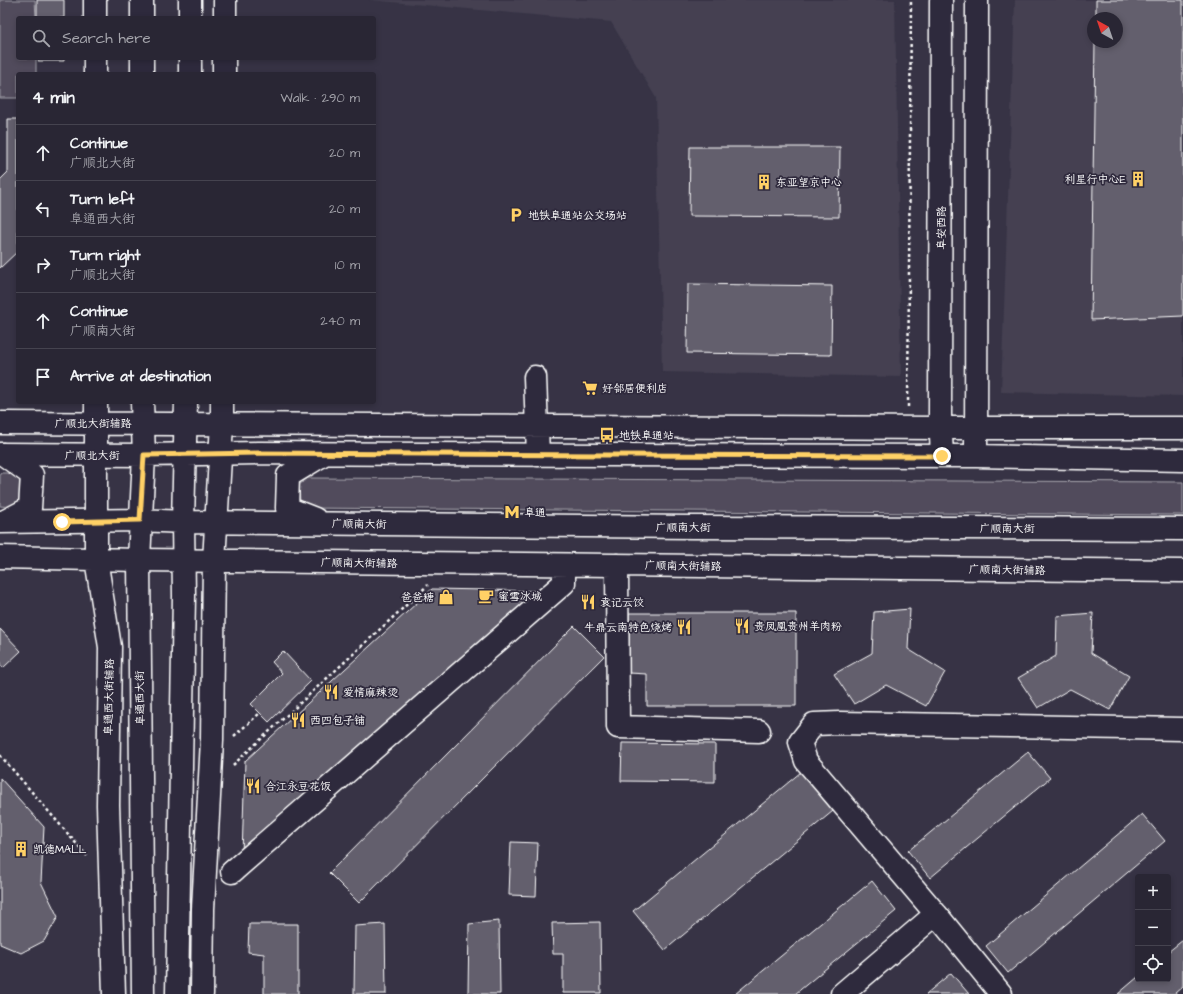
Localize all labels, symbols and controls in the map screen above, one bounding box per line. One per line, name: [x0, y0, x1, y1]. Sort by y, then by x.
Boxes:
north arrow: [1087, 12, 1123, 48]
search box: [16, 16, 376, 60]
icon: search: [30, 27, 52, 49]
text: Search here: [62, 28, 151, 49]
text: 4 min: [32, 86, 75, 110]
text: Walk · 290 m: [281, 89, 360, 107]
text: Continue: [70, 133, 128, 154]
icon: ahead: [32, 142, 54, 164]
text: 20 m: [329, 144, 360, 162]
text: 广顺北大街: [70, 154, 135, 172]
building icon: 利星行中心E: [1129, 170, 1147, 188]
place label: 利星行中心E: [1064, 172, 1126, 187]
building icon: 东亚望京中心: [755, 173, 773, 191]
place label: 东亚望京中心: [776, 175, 842, 190]
text: Turn left: [70, 189, 134, 210]
icon: left: [32, 198, 54, 220]
text: 20 m: [329, 200, 360, 218]
parking icon: 地铁阜通站公交场站: [507, 206, 525, 224]
street label: 阜安西路: [934, 206, 949, 250]
place label: 地铁阜通站公交场站: [528, 208, 627, 223]
text: 阜通西大街: [70, 210, 135, 228]
text: Turn right: [70, 245, 141, 266]
icon: right: [32, 254, 54, 276]
text: 10 m: [335, 256, 360, 274]
text: 广顺北大街: [70, 266, 135, 284]
text: Continue: [70, 301, 128, 322]
icon: ahead: [32, 310, 54, 332]
text: 240 m: [320, 312, 360, 330]
text: 广顺南大街: [70, 322, 135, 340]
icon: arrive: [32, 366, 54, 388]
text: Arrive at destination: [70, 366, 211, 387]
supermarket icon: 好邻居便利店: [581, 379, 599, 397]
place label: 好邻居便利店: [602, 381, 668, 396]
street label: 广顺北大街辅路: [55, 416, 132, 431]
bus stop icon: 地铁阜通站: [598, 426, 616, 444]
place label: 地铁阜通站: [619, 428, 674, 443]
route end: [933, 447, 951, 465]
street label: 广顺北大街: [65, 448, 120, 463]
metro station icon: 阜通: [503, 503, 521, 521]
place label: 阜通: [524, 505, 546, 520]
route start: [53, 513, 71, 531]
street label: 广顺南大街: [331, 516, 388, 532]
street label: 广顺南大街: [656, 520, 711, 535]
street label: 广顺南大街: [980, 521, 1035, 536]
street label: 广顺南大街辅路: [320, 555, 398, 571]
street label: 广顺南大街辅路: [644, 558, 722, 574]
street label: 广顺南大街辅路: [968, 562, 1046, 578]
cafe icon: 蜜雪冰城: [477, 587, 495, 605]
shop icon: 爸爸糖: [437, 588, 455, 606]
place label: 蜜雪冰城: [498, 589, 542, 604]
place label: 爸爸糖: [401, 590, 434, 605]
restaurant icon: 袁记云饺: [579, 593, 597, 611]
place label: 袁记云饺: [600, 595, 644, 610]
restaurant icon: 贵凤凰贵州羊肉粉: [733, 617, 751, 635]
restaurant icon: 牛鼎云南特色烧烤: [675, 618, 693, 636]
place label: 贵凤凰贵州羊肉粉: [754, 619, 842, 634]
place label: 牛鼎云南特色烧烤: [584, 620, 672, 635]
street label: 阜通西大街辅路: [101, 658, 117, 736]
street label: 阜通西大街: [132, 669, 148, 726]
restaurant icon: 爱情麻辣烫: [322, 683, 340, 701]
place label: 爱情麻辣烫: [343, 685, 398, 700]
restaurant icon: 西四包子铺: [289, 711, 307, 729]
place label: 西四包子铺: [310, 713, 365, 728]
restaurant icon: 合江永豆花饭: [244, 777, 262, 795]
place label: 合江永豆花饭: [265, 779, 331, 794]
building icon: 凯德MALL: [12, 840, 30, 858]
place label: 凯德MALL: [33, 842, 87, 857]
map controls: [1135, 874, 1171, 982]
button: +: [1135, 874, 1171, 910]
button: −: [1135, 910, 1171, 946]
button: locate: [1135, 946, 1171, 982]

